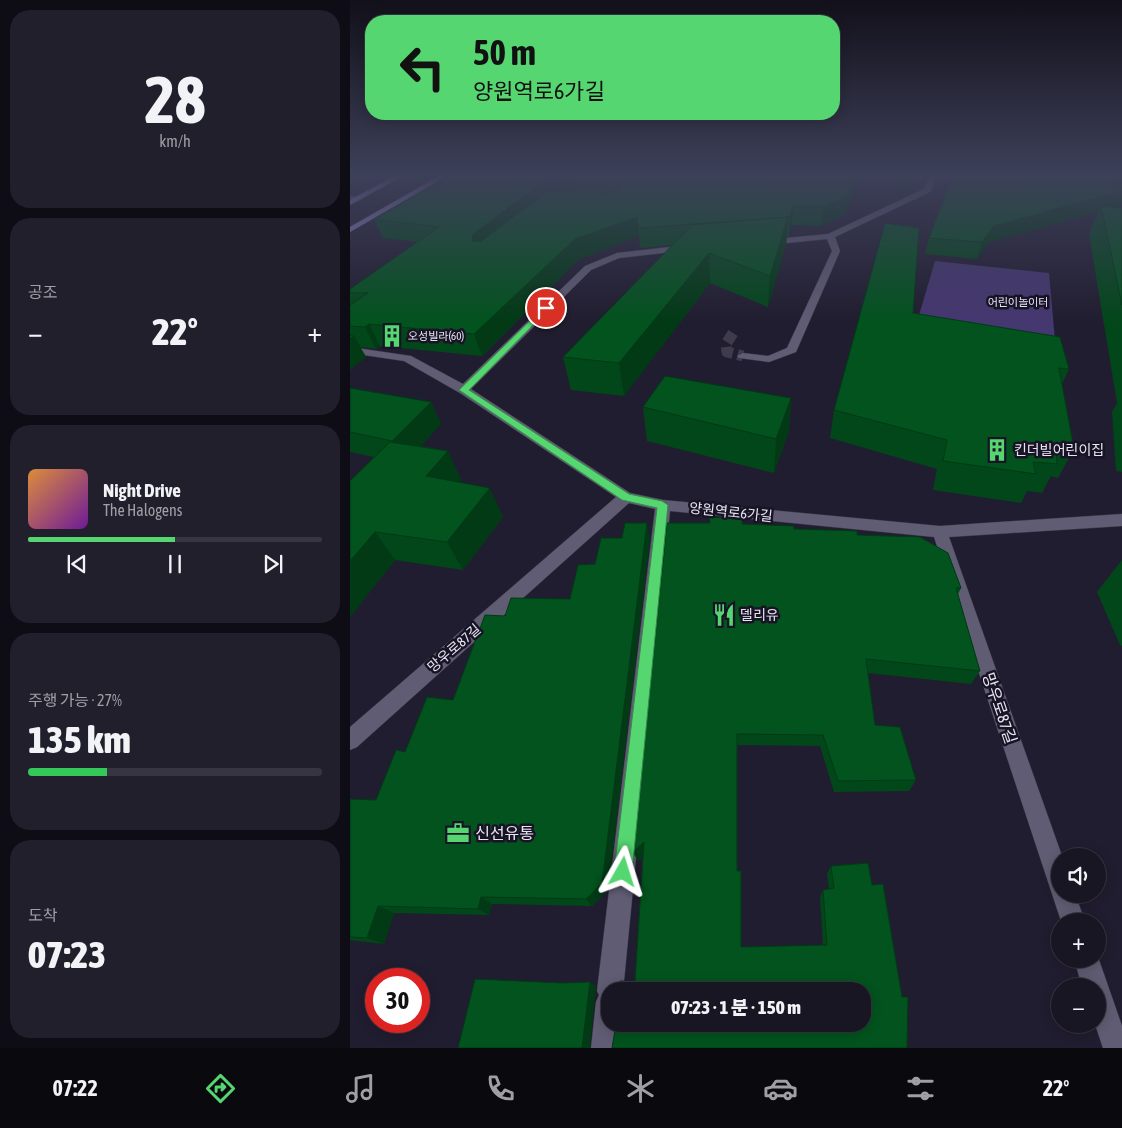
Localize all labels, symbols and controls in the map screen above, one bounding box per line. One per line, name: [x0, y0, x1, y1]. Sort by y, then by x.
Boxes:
text: 50 m: [473, 32, 536, 72]
icon: left: [390, 35, 455, 100]
text: 28: [144, 62, 206, 137]
text: 양원역로6가길: [473, 78, 605, 104]
text: km/h: [159, 132, 191, 150]
text: 공조: [28, 283, 57, 301]
pin: [525, 287, 567, 329]
icon: arrive: [532, 294, 560, 322]
park label: 어린이놀이터: [988, 296, 1048, 308]
text: 22°: [152, 310, 198, 353]
text: −: [28, 316, 43, 348]
text: +: [307, 316, 322, 348]
building icon: 오성빌라(60): [379, 323, 405, 349]
place label: 오성빌라(60): [408, 330, 464, 342]
building icon: 킨더빌어린이집: [984, 437, 1010, 463]
place label: 킨더빌어린이집: [1014, 442, 1104, 458]
text: Night Drive: [103, 479, 181, 501]
street label: 양원역로6가길: [688, 500, 774, 524]
text: The Halogens: [103, 501, 183, 519]
icon: previous: [63, 550, 91, 578]
icon: pause: [161, 550, 189, 578]
icon: next: [259, 550, 287, 578]
restaurant icon: 델리유: [711, 602, 737, 628]
place label: 델리유: [740, 607, 779, 623]
street label: 망우로87길: [424, 621, 484, 675]
street label: 망우로87길: [979, 670, 1021, 746]
text: 주행 가능 · 27%: [28, 691, 122, 709]
text: 135 km: [28, 718, 131, 761]
office icon: 신선유통: [445, 820, 471, 846]
place label: 신선유통: [475, 824, 534, 842]
position arrow: [596, 845, 648, 897]
map controls: [1051, 848, 1106, 1033]
button: sound: [1051, 848, 1106, 903]
text: 도착: [28, 906, 57, 924]
button: +: [1051, 913, 1106, 968]
text: 07:23: [28, 933, 106, 976]
speed limit sign: 30: [365, 968, 430, 1033]
button: −: [1051, 978, 1106, 1033]
text: 07:23 · 1 분 · 150 m: [671, 996, 801, 1018]
icon: directions: [203, 1071, 238, 1106]
icon: music: [343, 1071, 378, 1106]
icon: phone: [483, 1071, 518, 1106]
icon: climate: [623, 1071, 658, 1106]
icon: car: [763, 1071, 798, 1106]
icon: filters: [903, 1071, 938, 1106]
text: 07:22: [52, 1075, 98, 1101]
text: 22°: [1043, 1075, 1069, 1101]

